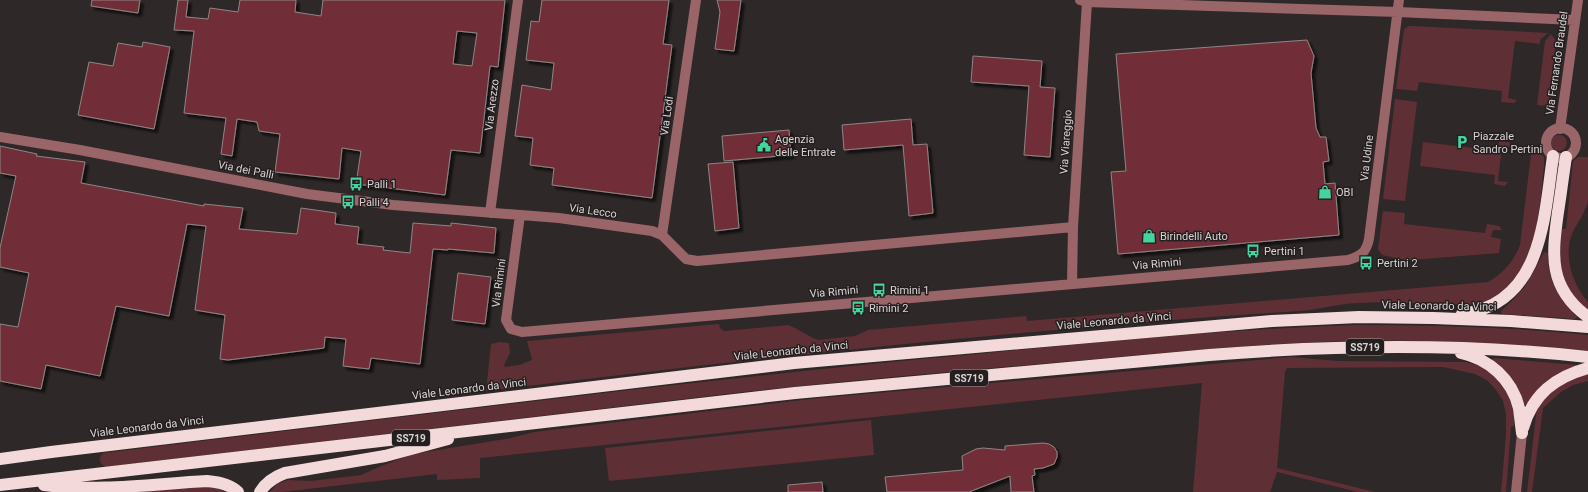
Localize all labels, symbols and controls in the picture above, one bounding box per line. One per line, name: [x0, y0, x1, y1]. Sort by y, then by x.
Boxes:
street label: Via Fernando Braudel: [1543, 10, 1571, 116]
street label: Via Arezzo: [482, 78, 502, 132]
street label: Via Lodi: [658, 96, 676, 136]
street label: Via Viareggio: [1057, 109, 1075, 175]
place label: Piazzale Sandro Pertini: [1473, 130, 1542, 156]
place label: Agenzia delle Entrate: [775, 133, 836, 159]
street label: Via Udine: [1358, 134, 1376, 182]
parking icon: Piazzale Sandro Pertini: [1454, 134, 1470, 150]
public building icon: Agenzia delle Entrate: [756, 137, 772, 153]
street label: Via dei Palli: [217, 158, 275, 182]
bus stop icon: Palli 1: [348, 176, 364, 192]
place label: Palli 1: [367, 178, 397, 191]
shop icon: OBI: [1317, 184, 1333, 200]
place label: OBI: [1336, 186, 1353, 199]
bus stop icon: Palli 4: [340, 194, 356, 210]
place label: Palli 4: [359, 196, 389, 209]
street label: Via Lecco: [568, 201, 618, 221]
shop icon: Birindelli Auto: [1141, 228, 1157, 244]
place label: Birindelli Auto: [1160, 230, 1228, 243]
bus stop icon: Pertini 1: [1245, 243, 1261, 259]
place label: Pertini 1: [1264, 245, 1305, 258]
street label: Via Rimini: [1132, 255, 1182, 273]
bus stop icon: Pertini 2: [1358, 255, 1374, 271]
place label: Pertini 2: [1377, 257, 1418, 270]
street label: Via Rimini: [490, 258, 508, 308]
bus stop icon: Rimini 1: [871, 282, 887, 298]
street label: Via Rimini: [809, 283, 859, 301]
place label: Rimini 1: [890, 284, 929, 297]
street label: Viale Leonardo da Vinci: [1381, 298, 1497, 314]
bus stop icon: Rimini 2: [850, 300, 866, 316]
place label: Rimini 2: [869, 302, 908, 315]
street label: Viale Leonardo da Vinci: [1056, 310, 1172, 332]
street label: Viale Leonardo da Vinci: [733, 339, 849, 363]
road number: SS719: [1346, 339, 1384, 355]
road number: SS719: [950, 370, 988, 386]
street label: Viale Leonardo da Vinci: [411, 376, 527, 402]
street label: Viale Leonardo da Vinci: [89, 414, 205, 440]
road number: SS719: [392, 430, 430, 446]

